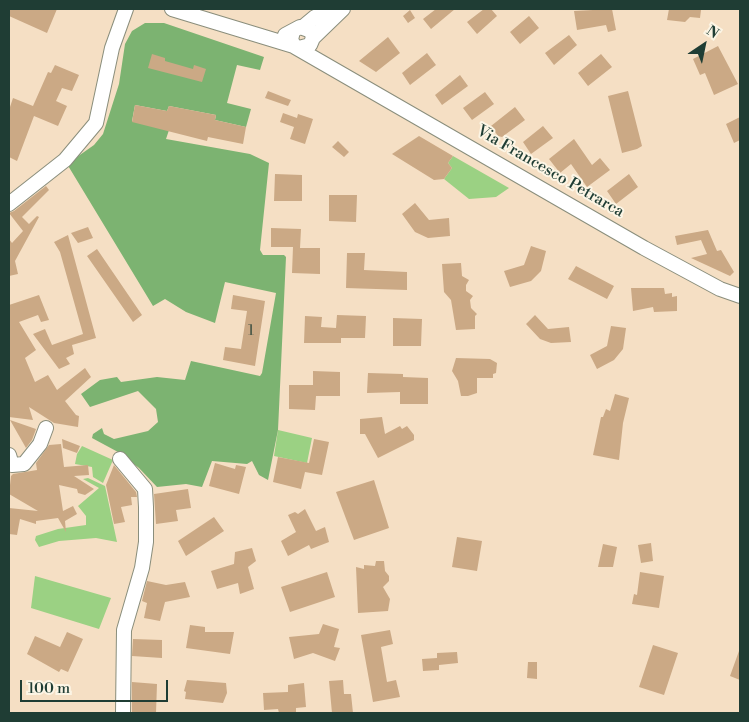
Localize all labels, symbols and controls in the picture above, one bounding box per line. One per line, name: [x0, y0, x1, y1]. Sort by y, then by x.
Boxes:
north arrow: [679, 20, 729, 70]
text: N: [703, 22, 722, 43]
street label: Via Francesco Petrarca: [473, 122, 627, 222]
house number: 1: [248, 324, 254, 340]
scale bar: [22, 670, 170, 702]
text: 100 m: [28, 679, 70, 698]

